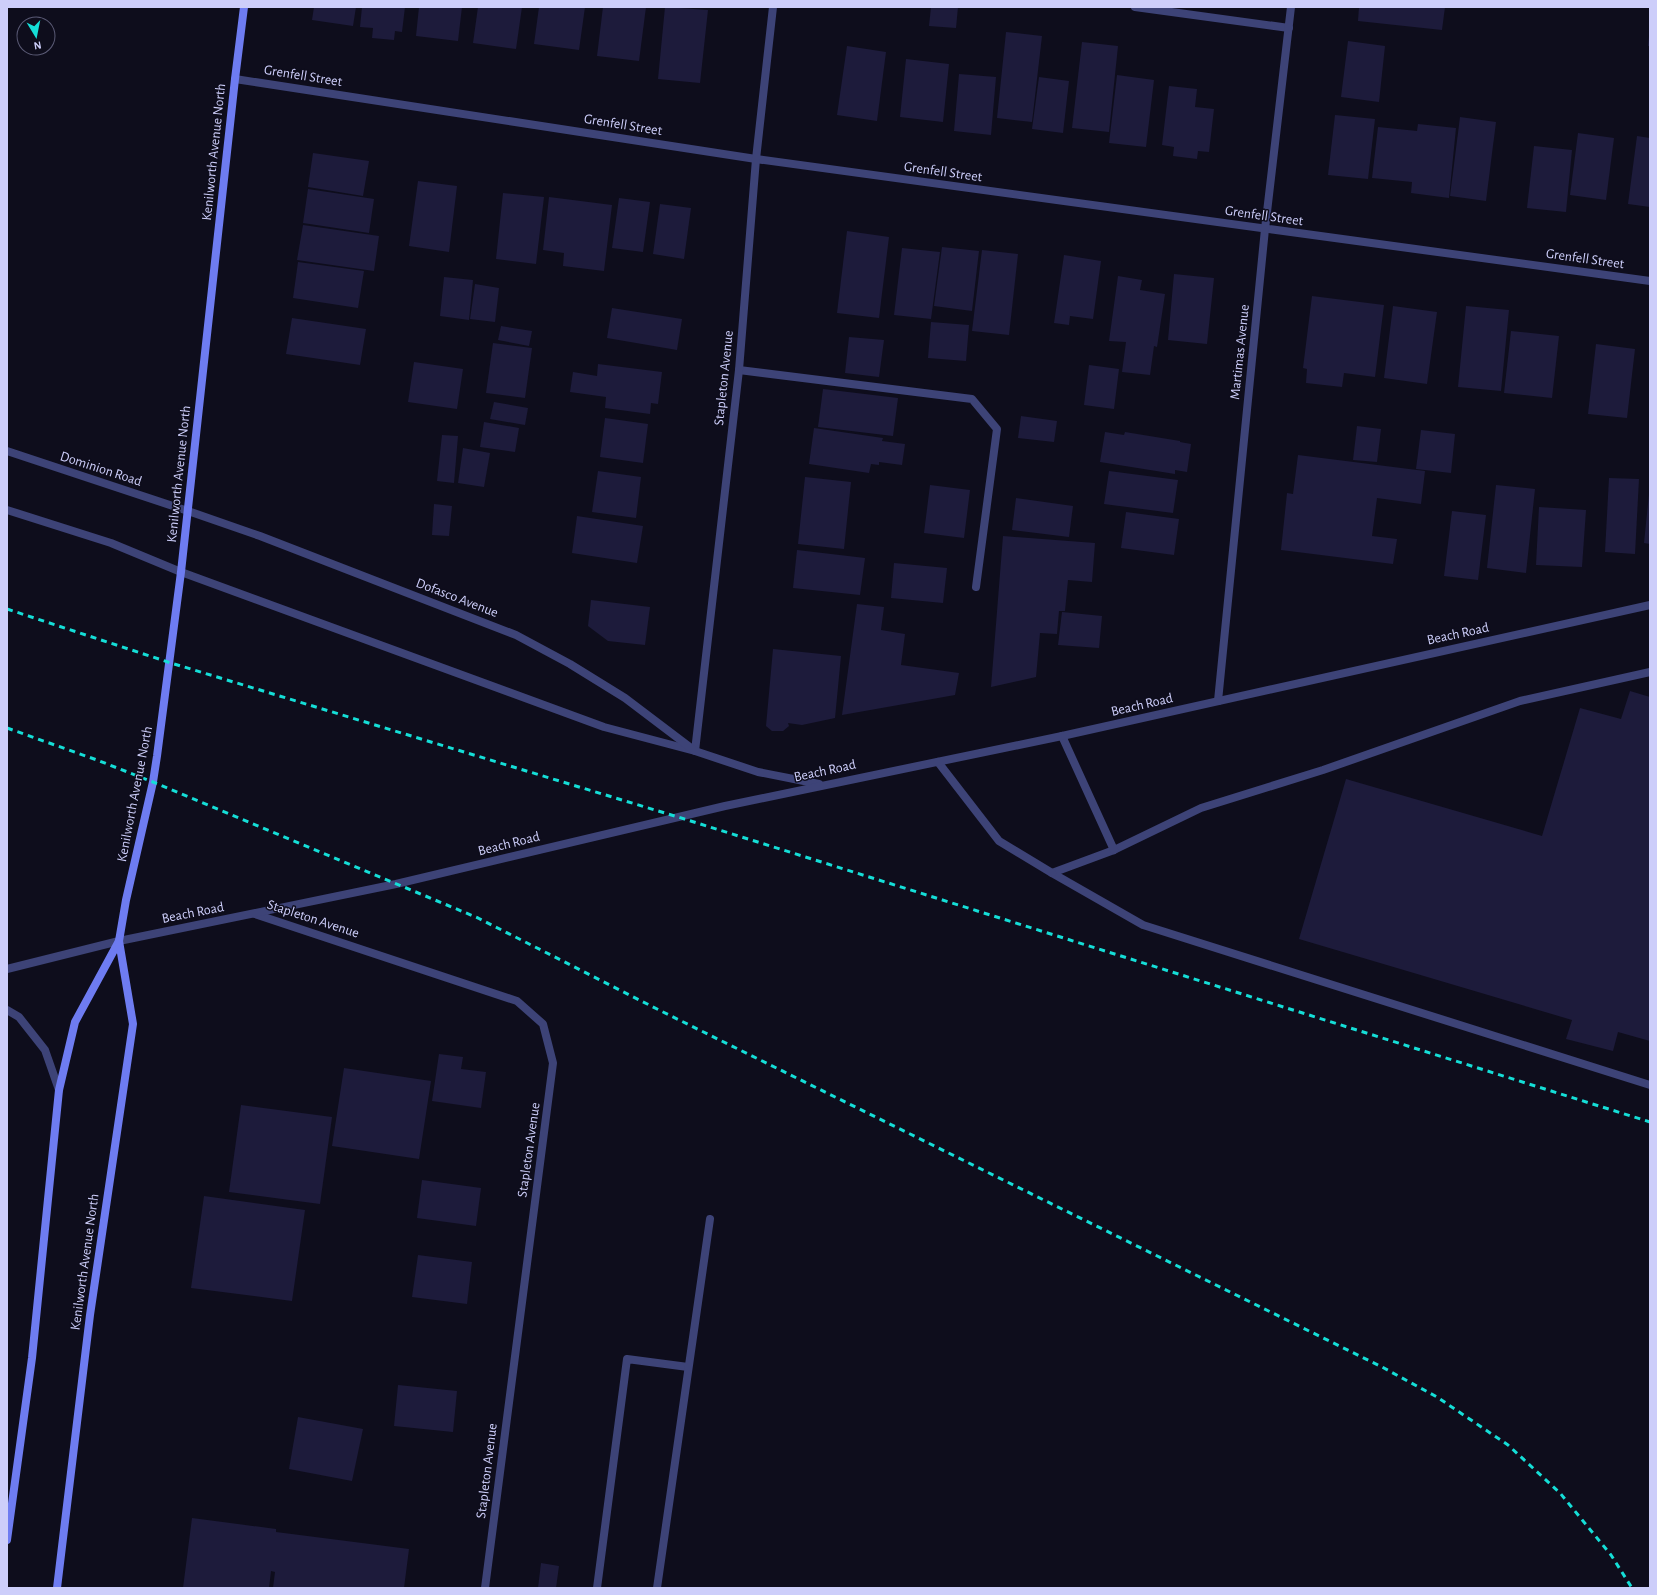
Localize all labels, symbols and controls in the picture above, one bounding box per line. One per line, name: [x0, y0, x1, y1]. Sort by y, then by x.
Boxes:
north arrow: [16, 16, 56, 56]
text: N: [33, 39, 42, 51]
street label: Grenfell Street: [263, 63, 344, 89]
street label: Kenilworth Avenue North: [200, 83, 228, 221]
street label: Grenfell Street: [583, 112, 664, 138]
street label: Grenfell Street: [903, 160, 984, 184]
street label: Grenfell Street: [1224, 204, 1305, 228]
street label: Grenfell Street: [1545, 247, 1626, 271]
street label: Martimas Avenue: [1228, 304, 1252, 400]
street label: Stapleton Avenue: [712, 330, 736, 426]
street label: Kenilworth Avenue North: [165, 405, 193, 543]
street label: Dominion Road: [58, 449, 144, 489]
street label: Dofasco Avenue: [414, 576, 500, 620]
street label: Beach Road: [1426, 621, 1490, 647]
street label: Beach Road: [1110, 691, 1174, 719]
street label: Kenilworth Avenue North: [115, 725, 155, 863]
street label: Beach Road: [793, 758, 857, 784]
street label: Beach Road: [477, 830, 541, 858]
street label: Stapleton Avenue: [265, 898, 361, 940]
street label: Beach Road: [161, 900, 225, 926]
street label: Stapleton Avenue: [515, 1102, 543, 1198]
street label: Kenilworth Avenue North: [68, 1193, 102, 1331]
street label: Stapleton Avenue: [474, 1423, 500, 1519]

